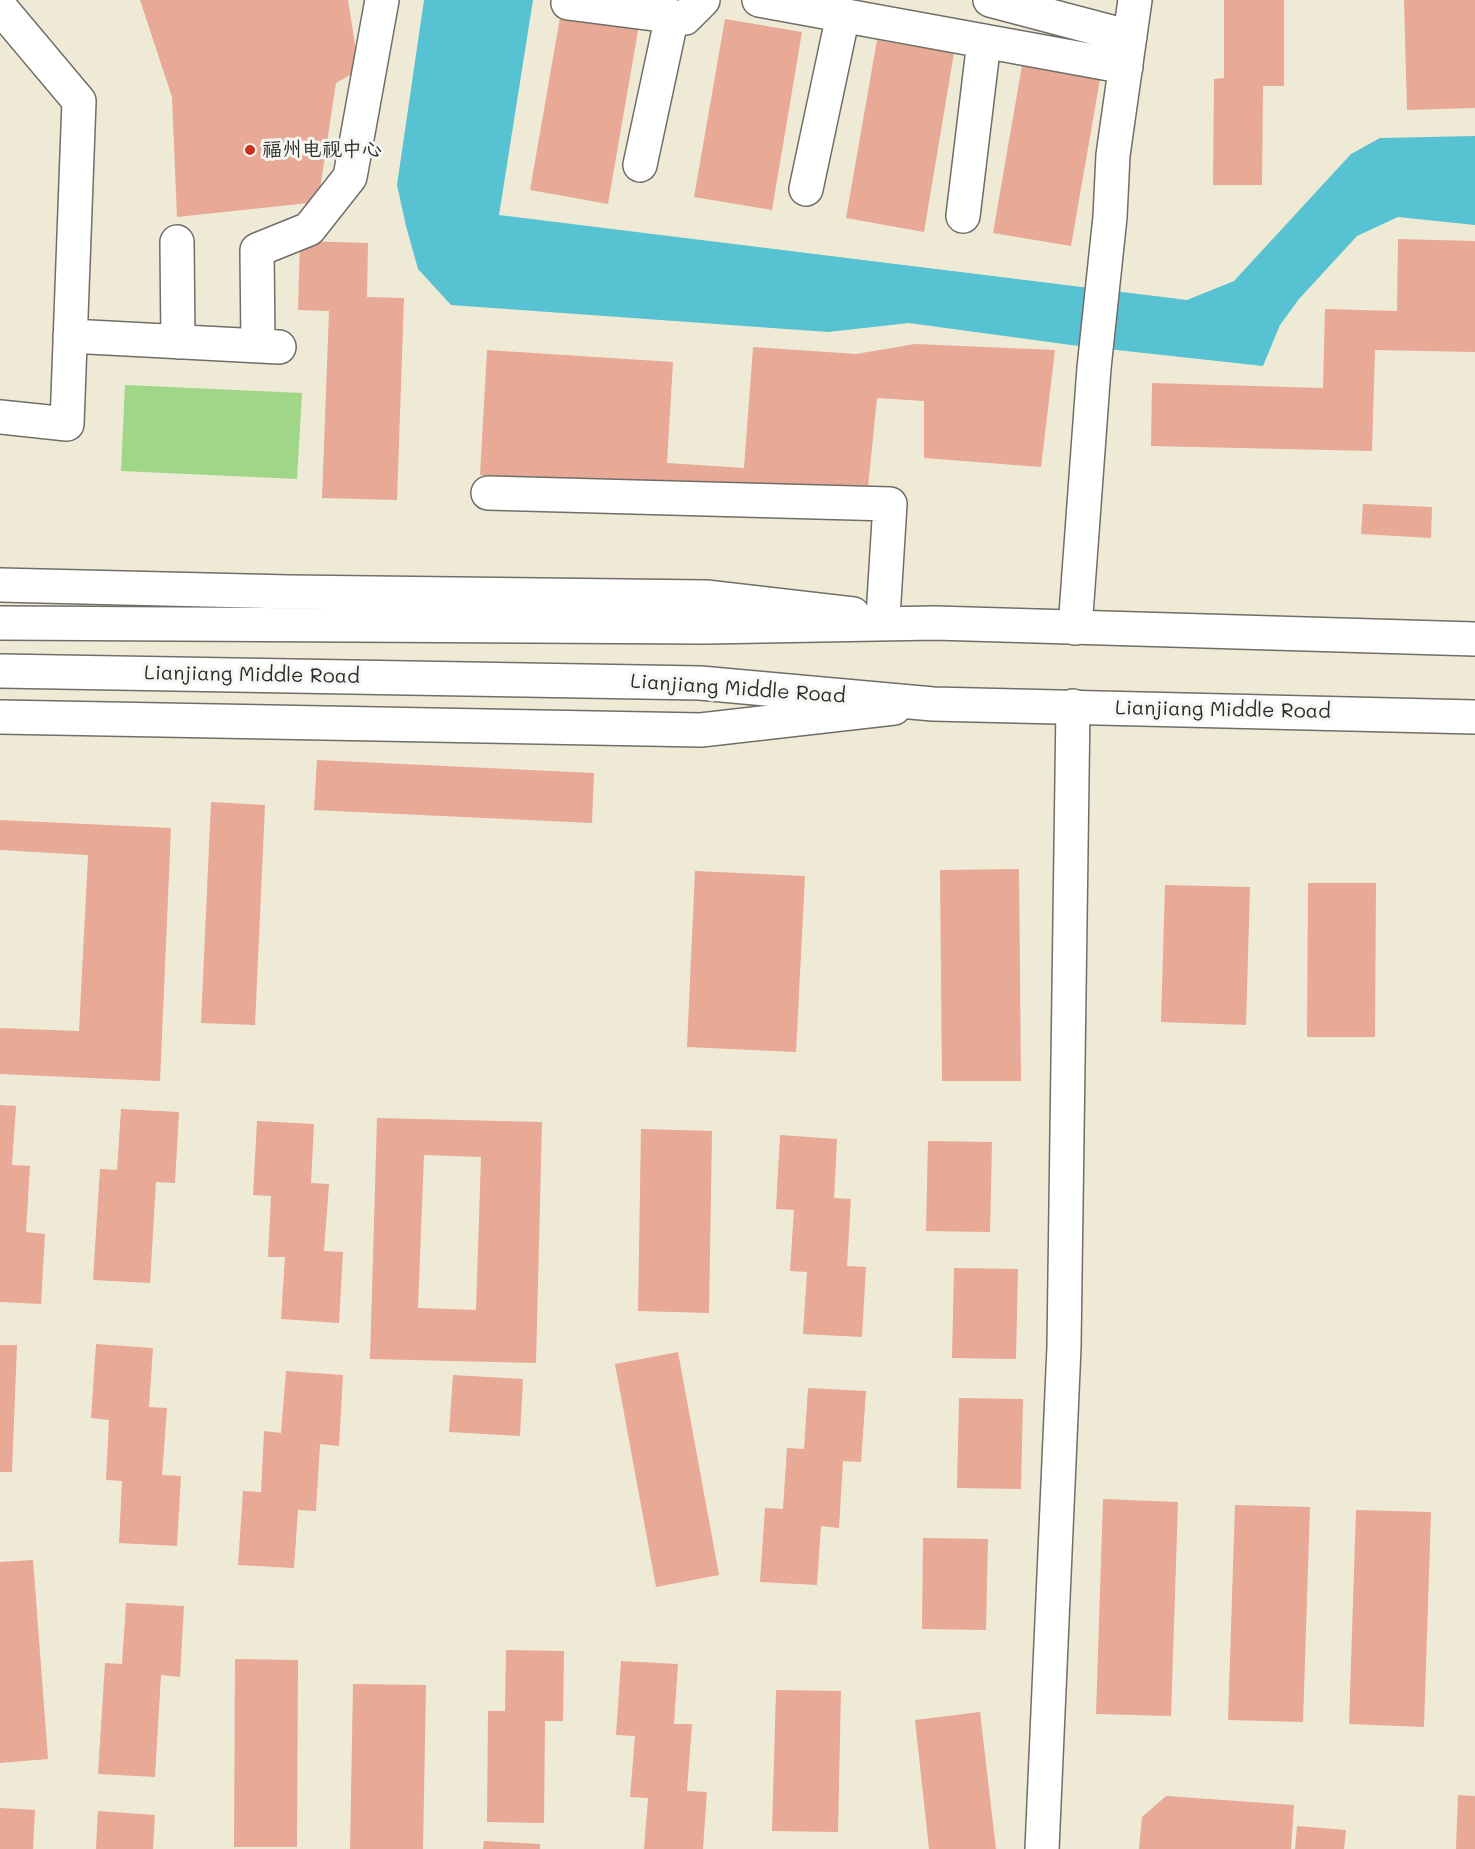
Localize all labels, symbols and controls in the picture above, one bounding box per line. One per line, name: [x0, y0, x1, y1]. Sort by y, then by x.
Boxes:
place label: 福州电视中心: [262, 138, 382, 162]
marker: 福州电视中心: [243, 143, 257, 157]
street label: Lianjiang Middle Road: [144, 661, 360, 689]
street label: Lianjiang Middle Road: [630, 670, 846, 708]
street label: Lianjiang Middle Road: [1115, 696, 1331, 724]

